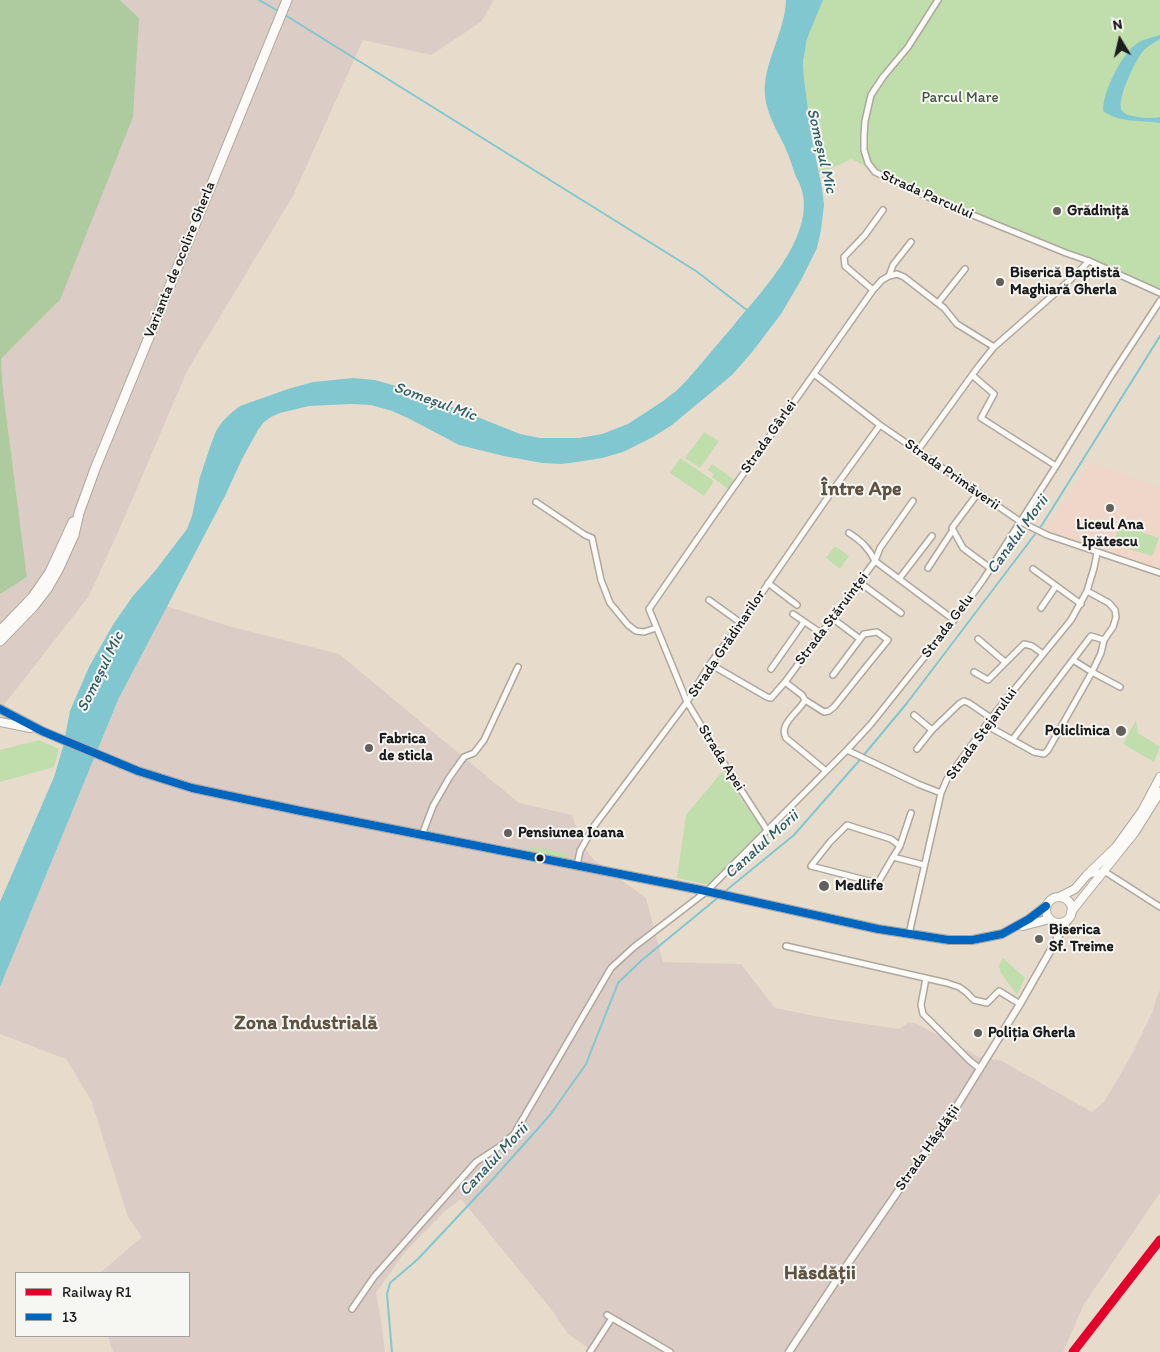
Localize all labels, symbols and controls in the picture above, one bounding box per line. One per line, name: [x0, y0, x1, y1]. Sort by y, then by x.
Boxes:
north arrow: [1095, 15, 1145, 65]
text: N: [1112, 16, 1124, 34]
park label: Parcul Mare: [921, 89, 999, 107]
water label: Someșul Mic: [802, 107, 840, 195]
street label: Strada Parcului: [878, 166, 976, 224]
street label: Varianta de ocolire Gherla: [140, 179, 220, 341]
place label: Grădiniță: [1067, 202, 1129, 220]
marker: Grădiniță: [1051, 205, 1063, 217]
place label: Biserică Baptistă Maghiară Gherla: [1010, 264, 1120, 299]
marker: Biserică Baptistă Maghiară Gherla: [994, 276, 1006, 288]
water label: Someșul Mic: [391, 378, 479, 426]
street label: Strada Gârlei: [737, 397, 801, 477]
street label: Strada Primăverii: [901, 435, 1003, 515]
district label: Între Ape: [820, 478, 902, 502]
water label: Canalul Morii: [983, 492, 1053, 578]
marker: Liceul Ana Ipătescu: [1104, 502, 1116, 514]
place label: Liceul Ana Ipătescu: [1076, 516, 1144, 551]
street label: Strada Stăruinței: [791, 569, 873, 669]
street label: Strada Grădinarilor: [684, 587, 770, 701]
street label: Strada Gelu: [918, 590, 978, 662]
water label: Someșul Mic: [73, 629, 129, 715]
street label: Strada Stejarului: [943, 684, 1021, 784]
street label: Strada Apei: [693, 721, 749, 795]
place label: Policlinica: [1045, 722, 1110, 740]
marker: Policlinica: [1114, 724, 1128, 738]
place label: Fabrica de sticla: [379, 730, 433, 765]
marker: Fabrica de sticla: [363, 742, 375, 754]
water label: Canalul Morii: [721, 807, 803, 883]
place label: Pensiunea Ioana: [518, 824, 624, 842]
marker: Pensiunea Ioana: [502, 827, 514, 839]
unlabelled marker: [535, 853, 545, 863]
place label: Medlife: [835, 877, 883, 895]
marker: Medlife: [817, 879, 831, 893]
place label: Biserica Sf. Treime: [1049, 921, 1114, 956]
marker: Biserica Sf. Treime: [1033, 933, 1045, 945]
district label: Zona Industrială: [234, 1012, 378, 1036]
place label: Poliția Gherla: [988, 1024, 1075, 1042]
marker: Poliția Gherla: [972, 1027, 984, 1039]
street label: Strada Hășdății: [892, 1102, 964, 1194]
water label: Canalul Morii: [455, 1120, 533, 1200]
district label: Hăsdății: [784, 1262, 856, 1286]
legend: [15, 1272, 190, 1337]
text: Railway R1: [62, 1283, 131, 1301]
text: 13: [62, 1308, 77, 1326]

